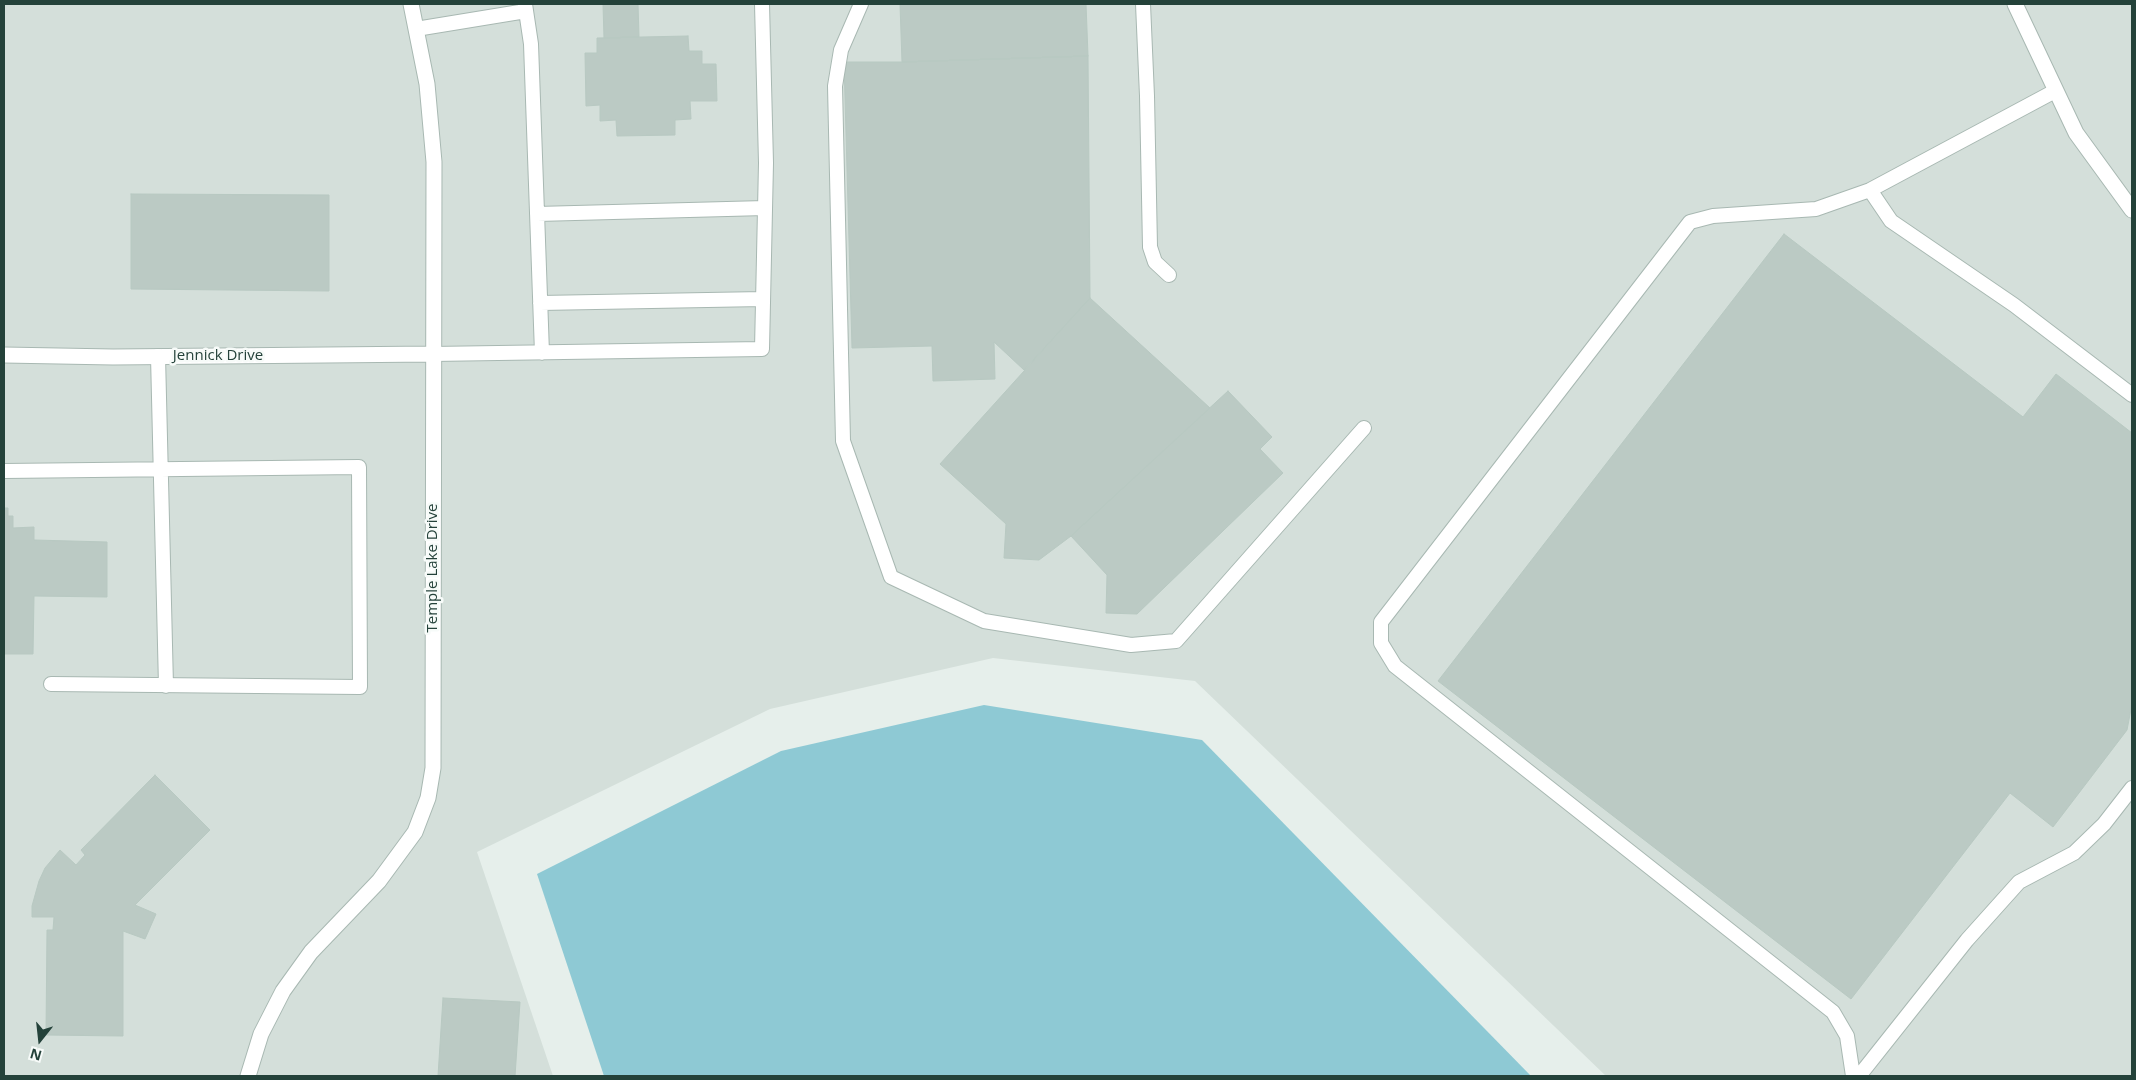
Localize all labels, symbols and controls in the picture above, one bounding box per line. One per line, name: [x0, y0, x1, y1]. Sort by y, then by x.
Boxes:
street label: Jennick Drive: [173, 347, 263, 365]
street label: Temple Lake Drive: [424, 504, 442, 632]
north arrow: [15, 1015, 65, 1065]
text: N: [28, 1044, 44, 1066]

